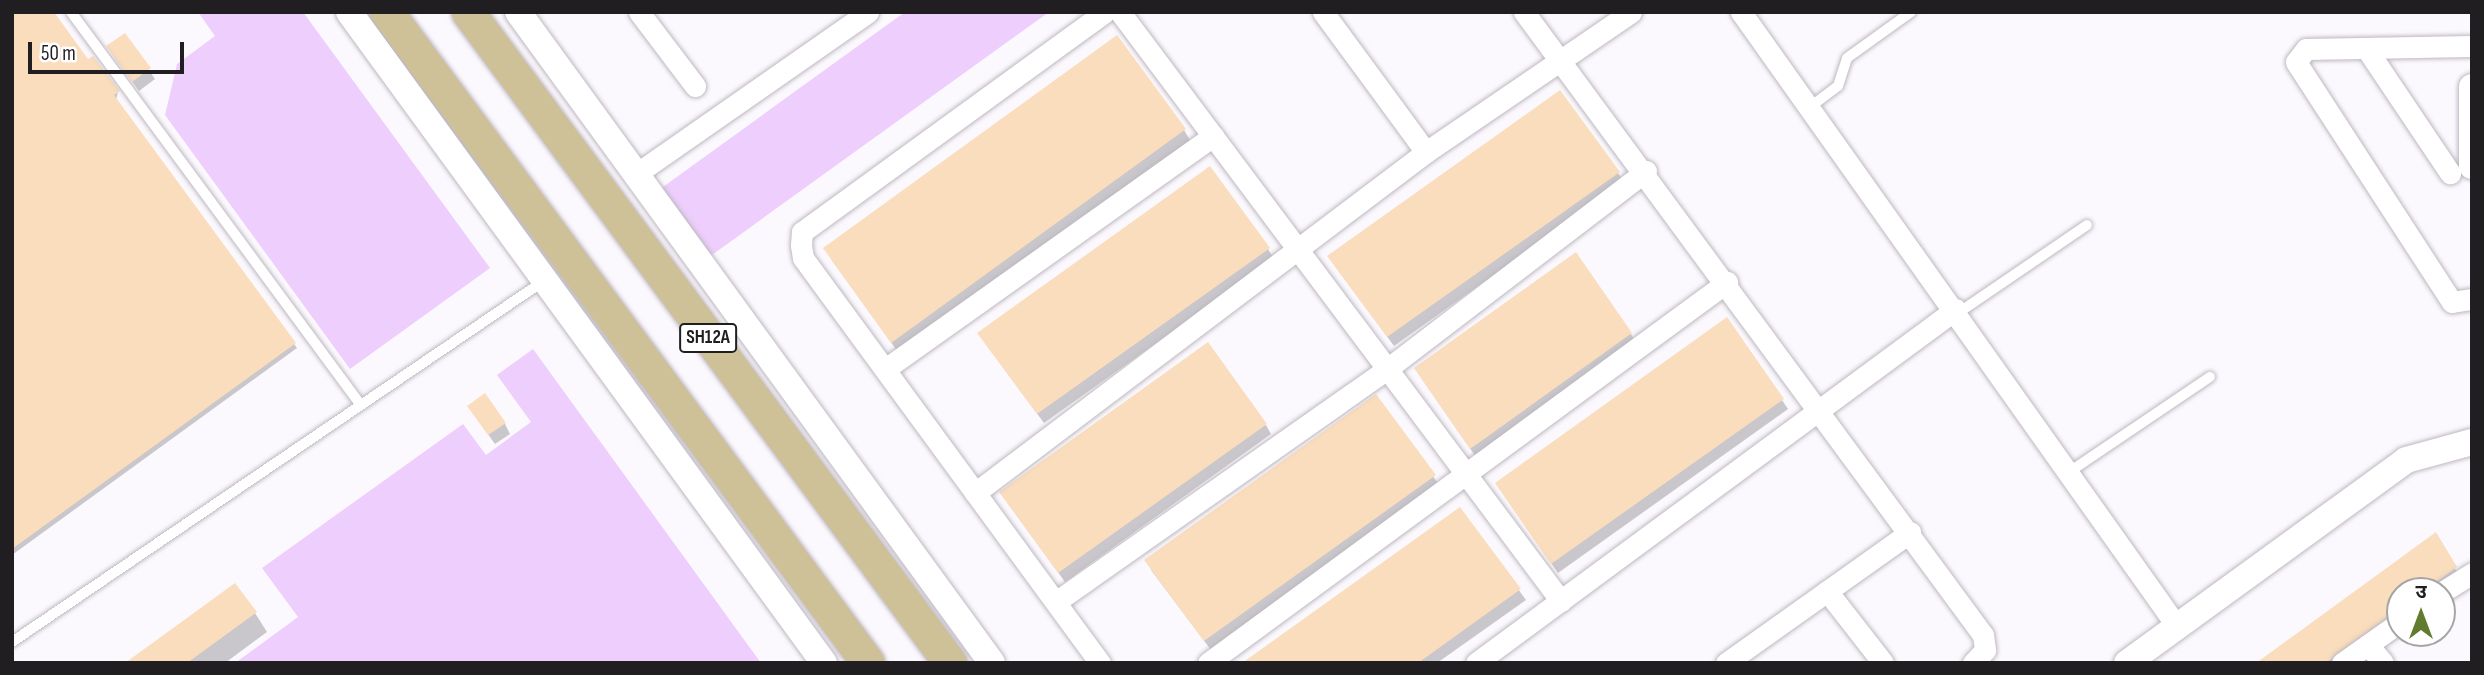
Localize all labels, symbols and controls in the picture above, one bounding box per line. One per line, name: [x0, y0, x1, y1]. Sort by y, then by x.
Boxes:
scale bar: [32, 28, 187, 72]
text: 50 m: [41, 41, 76, 66]
road number: SH12A: [678, 322, 738, 354]
north arrow: [2386, 577, 2456, 647]
text: उ: [2415, 581, 2427, 604]

